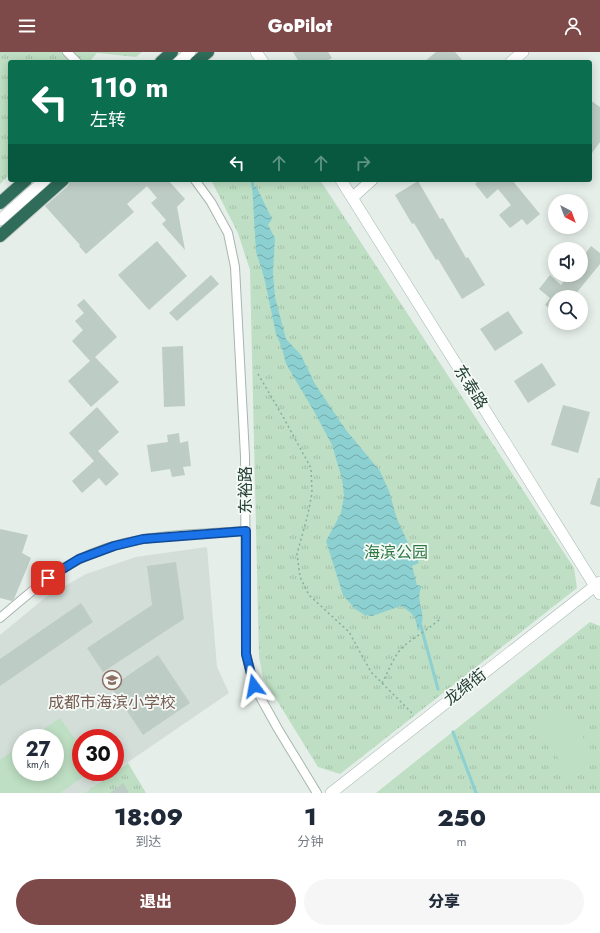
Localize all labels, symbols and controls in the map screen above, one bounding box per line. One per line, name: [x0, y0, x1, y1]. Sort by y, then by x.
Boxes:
text: GoPilot: [268, 13, 332, 39]
icon: menu: [16, 15, 38, 37]
icon: person: [562, 15, 584, 37]
text: 110 m: [90, 67, 168, 108]
icon: left: [24, 76, 76, 128]
text: 左转: [90, 107, 126, 133]
icon: left: [226, 152, 248, 174]
icon: ahead: [268, 152, 290, 174]
icon: ahead: [310, 152, 332, 174]
icon: right: [352, 152, 374, 174]
north arrow: [548, 194, 588, 234]
map controls: [548, 194, 588, 330]
button: sound: [548, 242, 588, 282]
button: search: [548, 290, 588, 330]
street label: 东泰路: [449, 361, 493, 413]
street label: 东裕路: [234, 466, 257, 514]
park label: 海滨公园: [364, 541, 428, 564]
pin: [31, 561, 65, 595]
icon: arrive: [37, 567, 59, 589]
street label: 龙绵街: [439, 663, 491, 711]
position arrow: [233, 665, 275, 707]
school or university icon: 成都市海滨小学校: [101, 669, 123, 691]
place label: 成都市海滨小学校: [48, 691, 176, 714]
speed limit sign: 30: [72, 729, 124, 781]
text: 27: [25, 735, 51, 764]
text: km/h: [27, 757, 49, 772]
text: 18:09: [114, 799, 183, 834]
text: 1: [304, 799, 317, 834]
text: 250: [437, 800, 486, 835]
text: 到达: [136, 832, 162, 851]
text: 分钟: [297, 832, 323, 851]
text: m: [457, 832, 467, 851]
button: 退出: [16, 879, 296, 925]
button: 分享: [304, 879, 584, 925]

